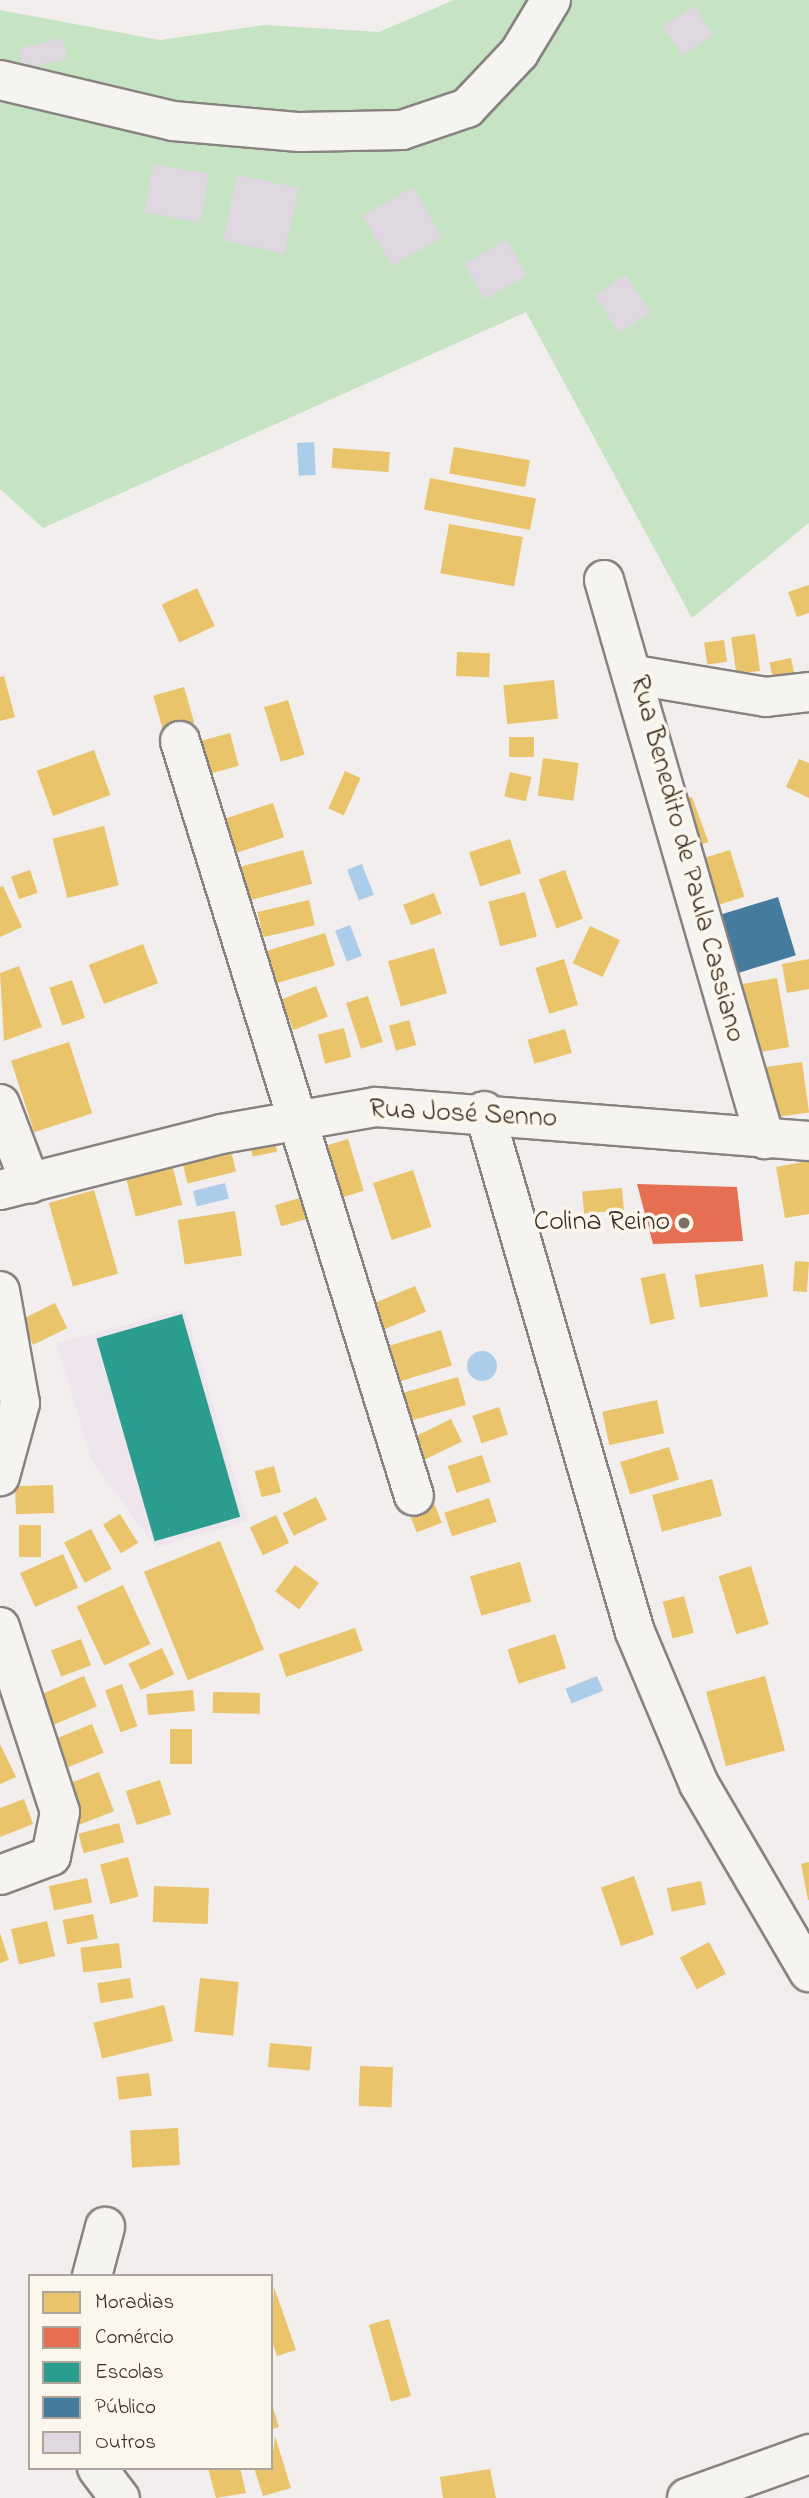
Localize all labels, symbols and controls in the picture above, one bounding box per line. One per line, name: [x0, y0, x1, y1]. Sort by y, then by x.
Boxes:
street label: Rua Benedito de Paula Cassiano: [621, 672, 751, 1046]
street label: Rua José Senno: [368, 1093, 558, 1137]
place label: Colina Reino: [534, 1206, 670, 1240]
marker: Colina Reino: [676, 1215, 692, 1231]
legend: [28, 2274, 273, 2470]
text: Moradias: [95, 2288, 174, 2318]
text: Comércio: [95, 2323, 174, 2353]
text: Escolas: [95, 2358, 164, 2388]
text: Público: [95, 2393, 156, 2423]
text: Outros: [95, 2428, 156, 2458]

